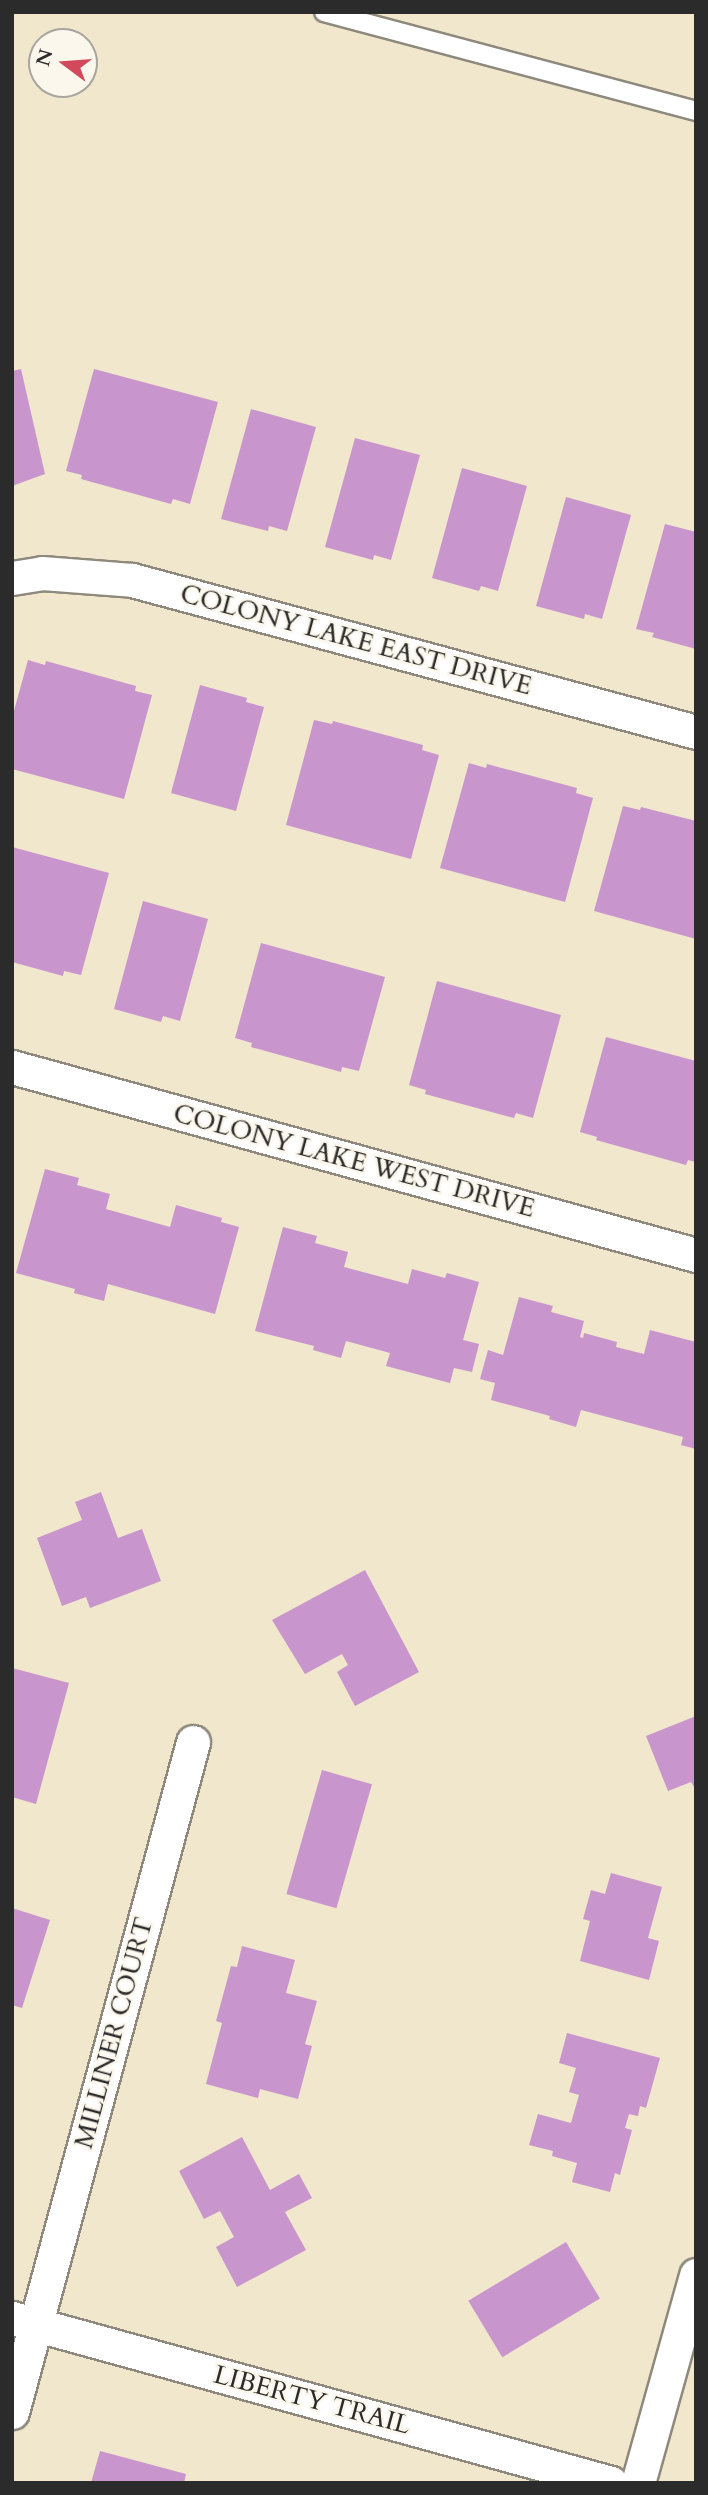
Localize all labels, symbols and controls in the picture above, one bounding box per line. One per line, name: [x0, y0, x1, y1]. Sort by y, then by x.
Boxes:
north arrow: [28, 28, 98, 98]
text: N: [30, 46, 60, 69]
street label: COLONY LAKE EAST DRIVE: [177, 578, 535, 702]
street label: COLONY LAKE WEST DRIVE: [170, 1098, 538, 1224]
street label: MILLINER COURT: [68, 1914, 160, 2152]
street label: LIBERTY TRAIL: [210, 2359, 414, 2441]

